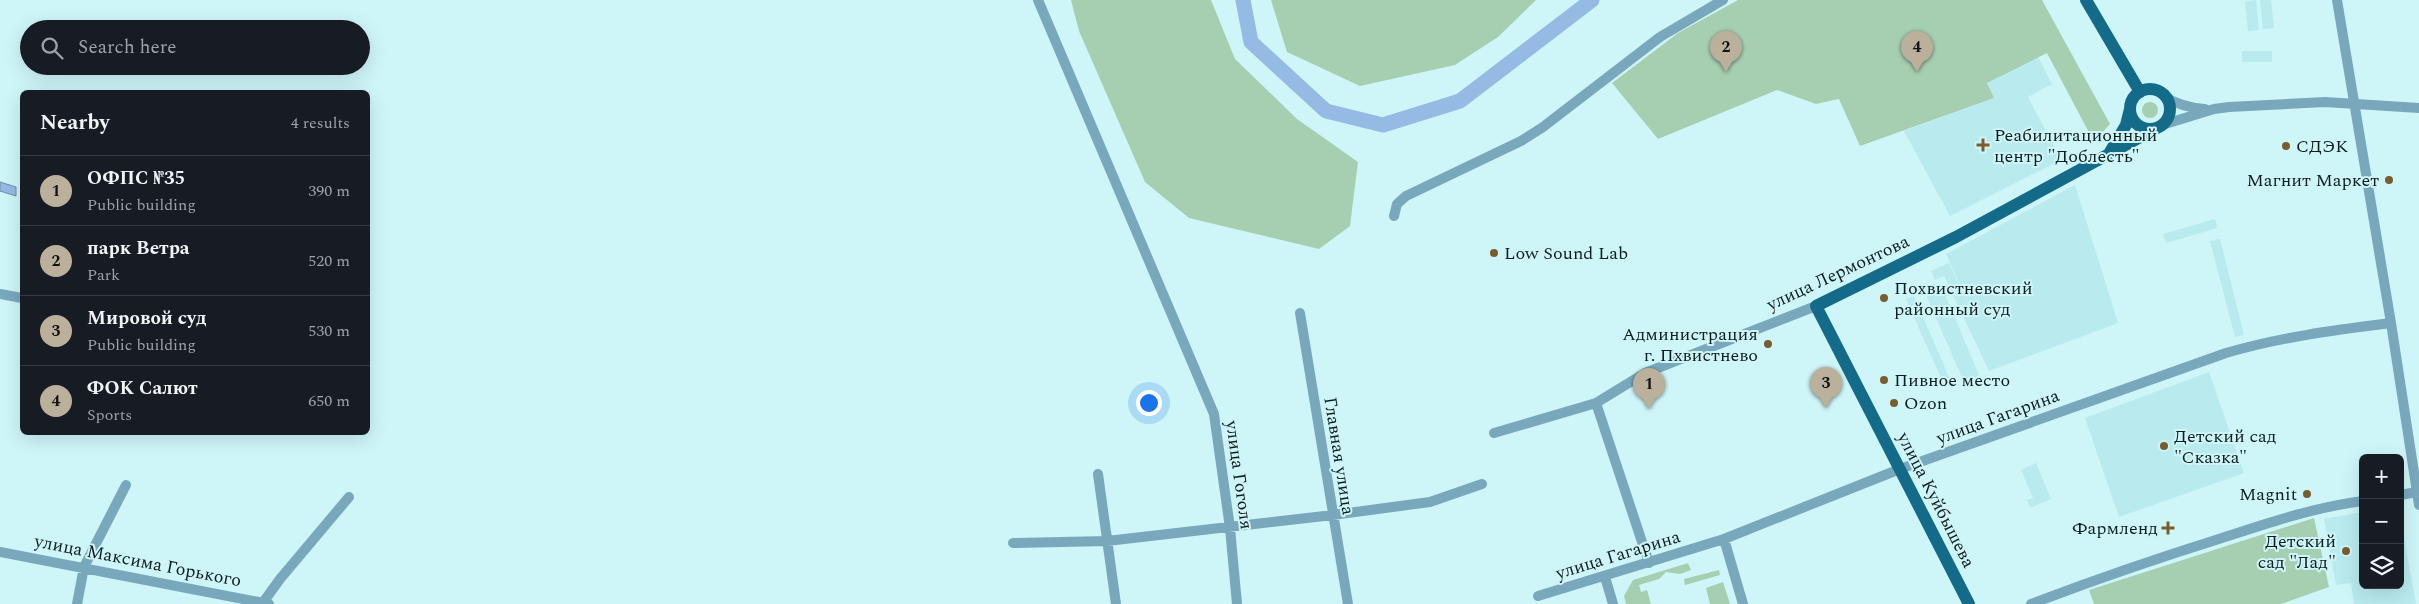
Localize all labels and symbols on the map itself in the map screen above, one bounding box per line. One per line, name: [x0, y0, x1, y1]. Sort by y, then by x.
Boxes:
pin: 2: [1710, 31, 1742, 72]
pin: 4: [1901, 31, 1933, 72]
place label: Реабилитационный центр "Доблесть": [1994, 122, 2157, 170]
place label: СДЭК: [2296, 133, 2348, 160]
marker: Реабилитационный центр "Доблесть": [1976, 138, 1990, 152]
marker: СДЭК: [2280, 140, 2292, 152]
place label: Магнит Маркет: [2246, 167, 2379, 194]
marker: Магнит Маркет: [2383, 174, 2395, 186]
street label: улица Лермонтова: [1761, 228, 1914, 318]
place label: Low Sound Lab: [1504, 240, 1628, 267]
marker: Low Sound Lab: [1488, 247, 1500, 259]
place label: Похвистневский районный суд: [1894, 275, 2033, 323]
marker: Похвистневский районный суд: [1878, 292, 1890, 304]
place label: Администрация г. Пхвистнево: [1622, 321, 1758, 369]
marker: Администрация г. Пхвистнево: [1762, 338, 1774, 350]
pin: 3: [1810, 367, 1842, 408]
place label: Пивное место: [1894, 367, 2010, 394]
pin: 1: [1633, 368, 1665, 409]
marker: Пивное место: [1878, 374, 1890, 386]
street label: улица Гагарина: [1932, 382, 2063, 452]
your location: [1136, 390, 1162, 416]
place label: Ozon: [1904, 390, 1947, 417]
street label: Главная улица: [1316, 395, 1362, 517]
marker: Ozon: [1888, 397, 1900, 409]
street label: улица Гоголя: [1218, 418, 1260, 531]
place label: Детский сад "Сказка": [2174, 423, 2277, 471]
street label: улица Куйбышева: [1890, 426, 1982, 573]
marker: Детский сад "Сказка": [2158, 440, 2170, 452]
place label: Magnit: [2239, 481, 2297, 508]
marker: Magnit: [2301, 488, 2313, 500]
place label: Фармленд: [2072, 515, 2158, 542]
marker: Фармленд: [2162, 522, 2174, 534]
street label: улица Гагарина: [1551, 523, 1684, 587]
street label: улица Максима Горького: [31, 528, 244, 594]
place label: Детский сад "Лад": [2258, 528, 2336, 576]
marker: Детский сад "Лад": [2340, 545, 2352, 557]

